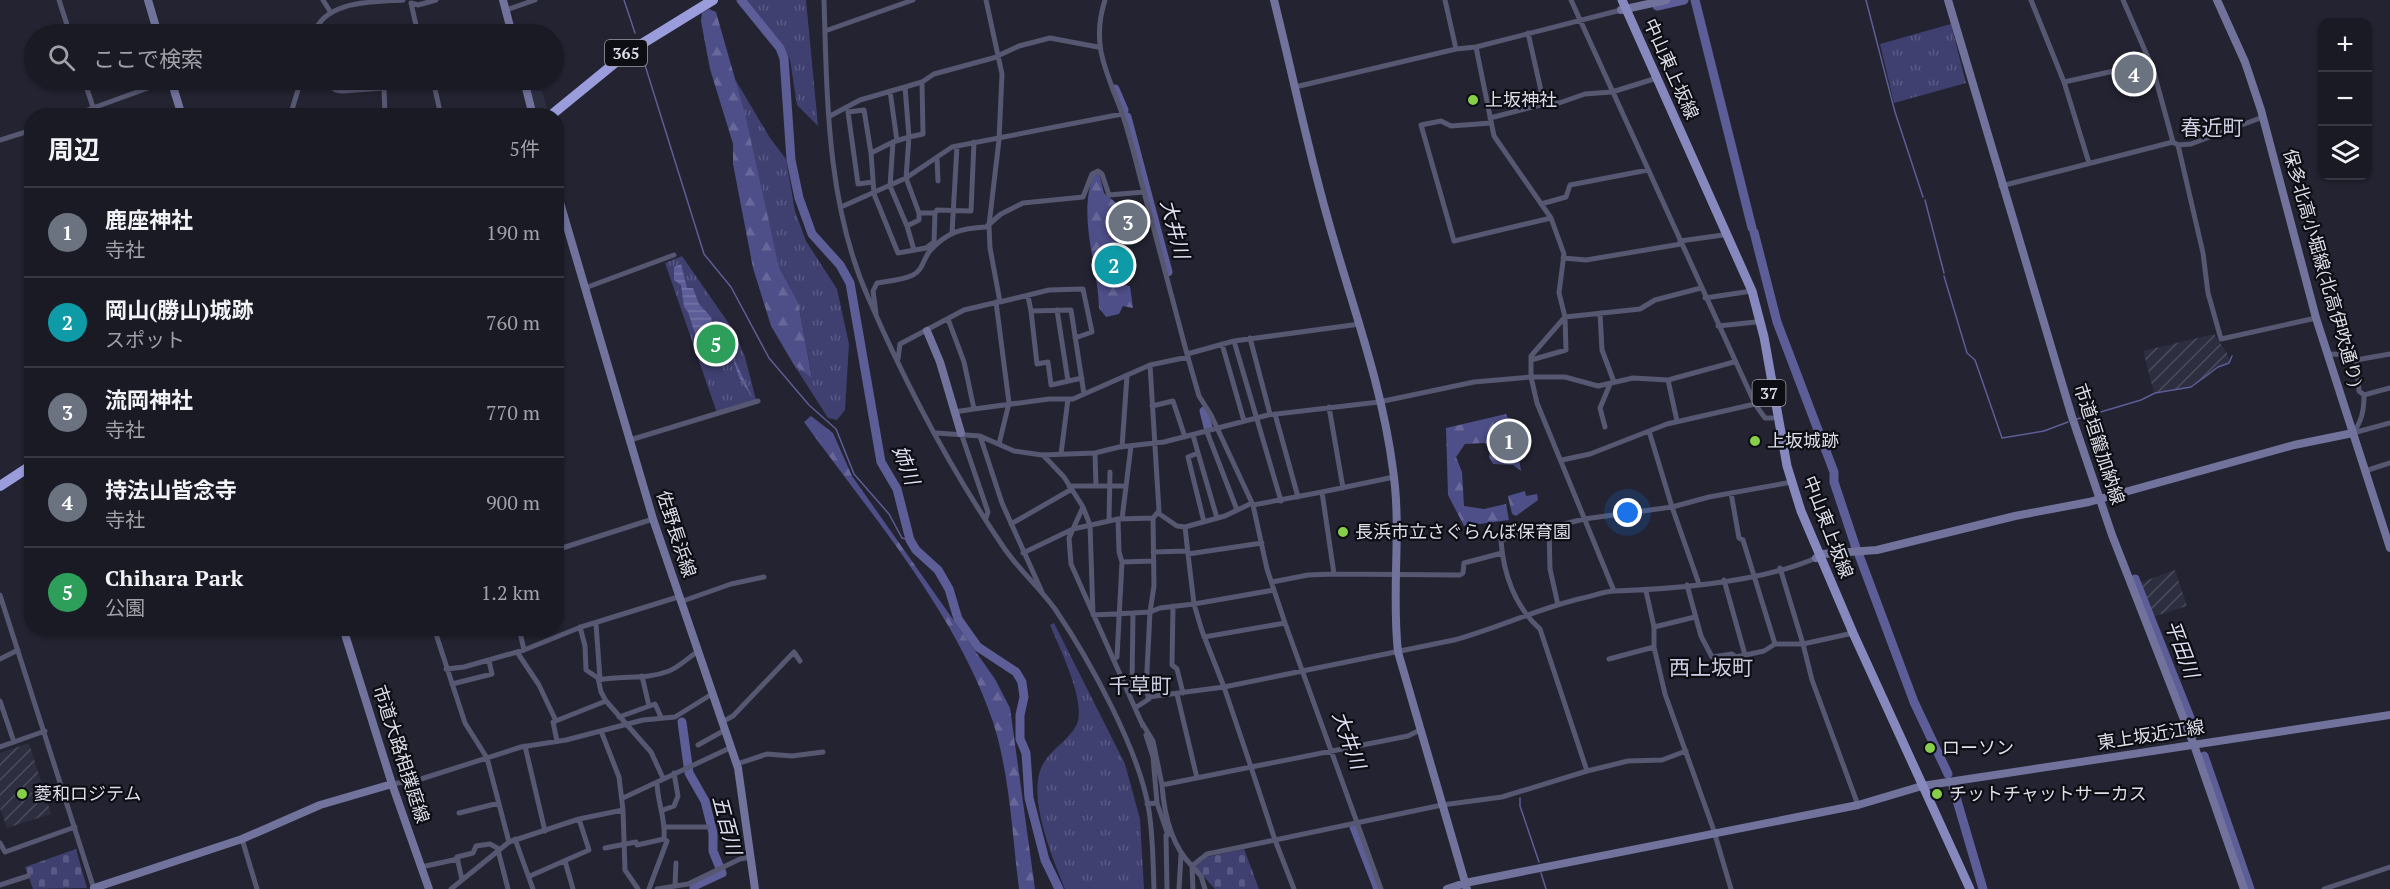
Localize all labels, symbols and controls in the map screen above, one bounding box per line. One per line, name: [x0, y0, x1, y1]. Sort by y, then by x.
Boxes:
street label: 中山東上坂線: [1639, 14, 1705, 123]
map controls: [2318, 18, 2372, 180]
button: +: [2318, 18, 2372, 72]
search box: [24, 24, 564, 90]
road number: 365: [605, 40, 647, 66]
icon: search: [45, 41, 78, 74]
text: ここで検索: [93, 44, 203, 73]
pin: 4: [2114, 52, 2154, 97]
button: −: [2318, 72, 2372, 126]
place label: 上坂神社: [1485, 87, 1557, 111]
marker: 上坂神社: [1466, 93, 1480, 107]
district label: 春近町: [2181, 113, 2244, 141]
button: layers: [2318, 126, 2372, 180]
text: 周辺: [48, 132, 100, 166]
text: 5件: [509, 135, 540, 162]
street label: 保多北高小堀線(北高伊吹通り): [2278, 146, 2369, 389]
water label: 大井川: [1155, 196, 1197, 263]
pin: 3: [1108, 200, 1148, 244]
text: 鹿座神社: [105, 205, 193, 234]
text: 1: [62, 219, 73, 246]
text: 190 m: [486, 219, 540, 246]
text: 寺社: [105, 236, 145, 263]
pin: 2: [1094, 242, 1134, 288]
text: 岡山(勝山)城跡: [105, 295, 254, 324]
text: 2: [62, 309, 73, 336]
text: 760 m: [486, 309, 540, 336]
pin: 5: [696, 322, 736, 366]
text: スポット: [105, 326, 185, 353]
road number: 37: [1752, 380, 1786, 406]
street label: 市道垣籠加納線: [2069, 380, 2131, 507]
text: 流岡神社: [105, 385, 193, 414]
text: 3: [62, 399, 73, 426]
text: 770 m: [486, 399, 540, 426]
text: 寺社: [105, 416, 145, 443]
pin: 1: [1490, 418, 1528, 464]
place label: 上坂城跡: [1767, 428, 1839, 452]
marker: 上坂城跡: [1748, 434, 1762, 448]
water label: 姉川: [887, 441, 927, 490]
street label: 中山東上坂線: [1798, 472, 1859, 581]
text: 持法山皆念寺: [105, 475, 237, 504]
street label: 佐野長浜線: [652, 487, 702, 580]
text: 4: [62, 489, 73, 516]
text: 900 m: [486, 489, 540, 516]
your location: [1613, 498, 1642, 527]
text: 寺社: [105, 506, 145, 533]
place label: 長浜市立さぐらんぼ保育園: [1355, 519, 1571, 543]
marker: 長浜市立さぐらんぼ保育園: [1336, 525, 1350, 539]
text: Chihara Park: [105, 563, 243, 592]
text: 5: [62, 579, 73, 606]
text: 1.2 km: [481, 579, 540, 606]
text: 公園: [105, 594, 145, 621]
water label: 平田川: [2159, 616, 2207, 684]
district label: 西上坂町: [1669, 653, 1753, 681]
district label: 千草町: [1109, 671, 1172, 699]
street label: 市道大路相撲庭線: [368, 682, 436, 826]
water label: 大井川: [1327, 707, 1373, 775]
street label: 東上坂近江線: [2096, 714, 2206, 754]
place label: ローソン: [1942, 735, 2014, 759]
marker: ローソン: [1923, 741, 1937, 755]
place label: 菱和ロジテム: [34, 781, 141, 805]
place label: チットチャットサーカス: [1949, 781, 2147, 805]
marker: 菱和ロジテム: [15, 787, 29, 801]
marker: チットチャットサーカス: [1930, 787, 1944, 801]
water label: 五百川: [707, 792, 749, 859]

